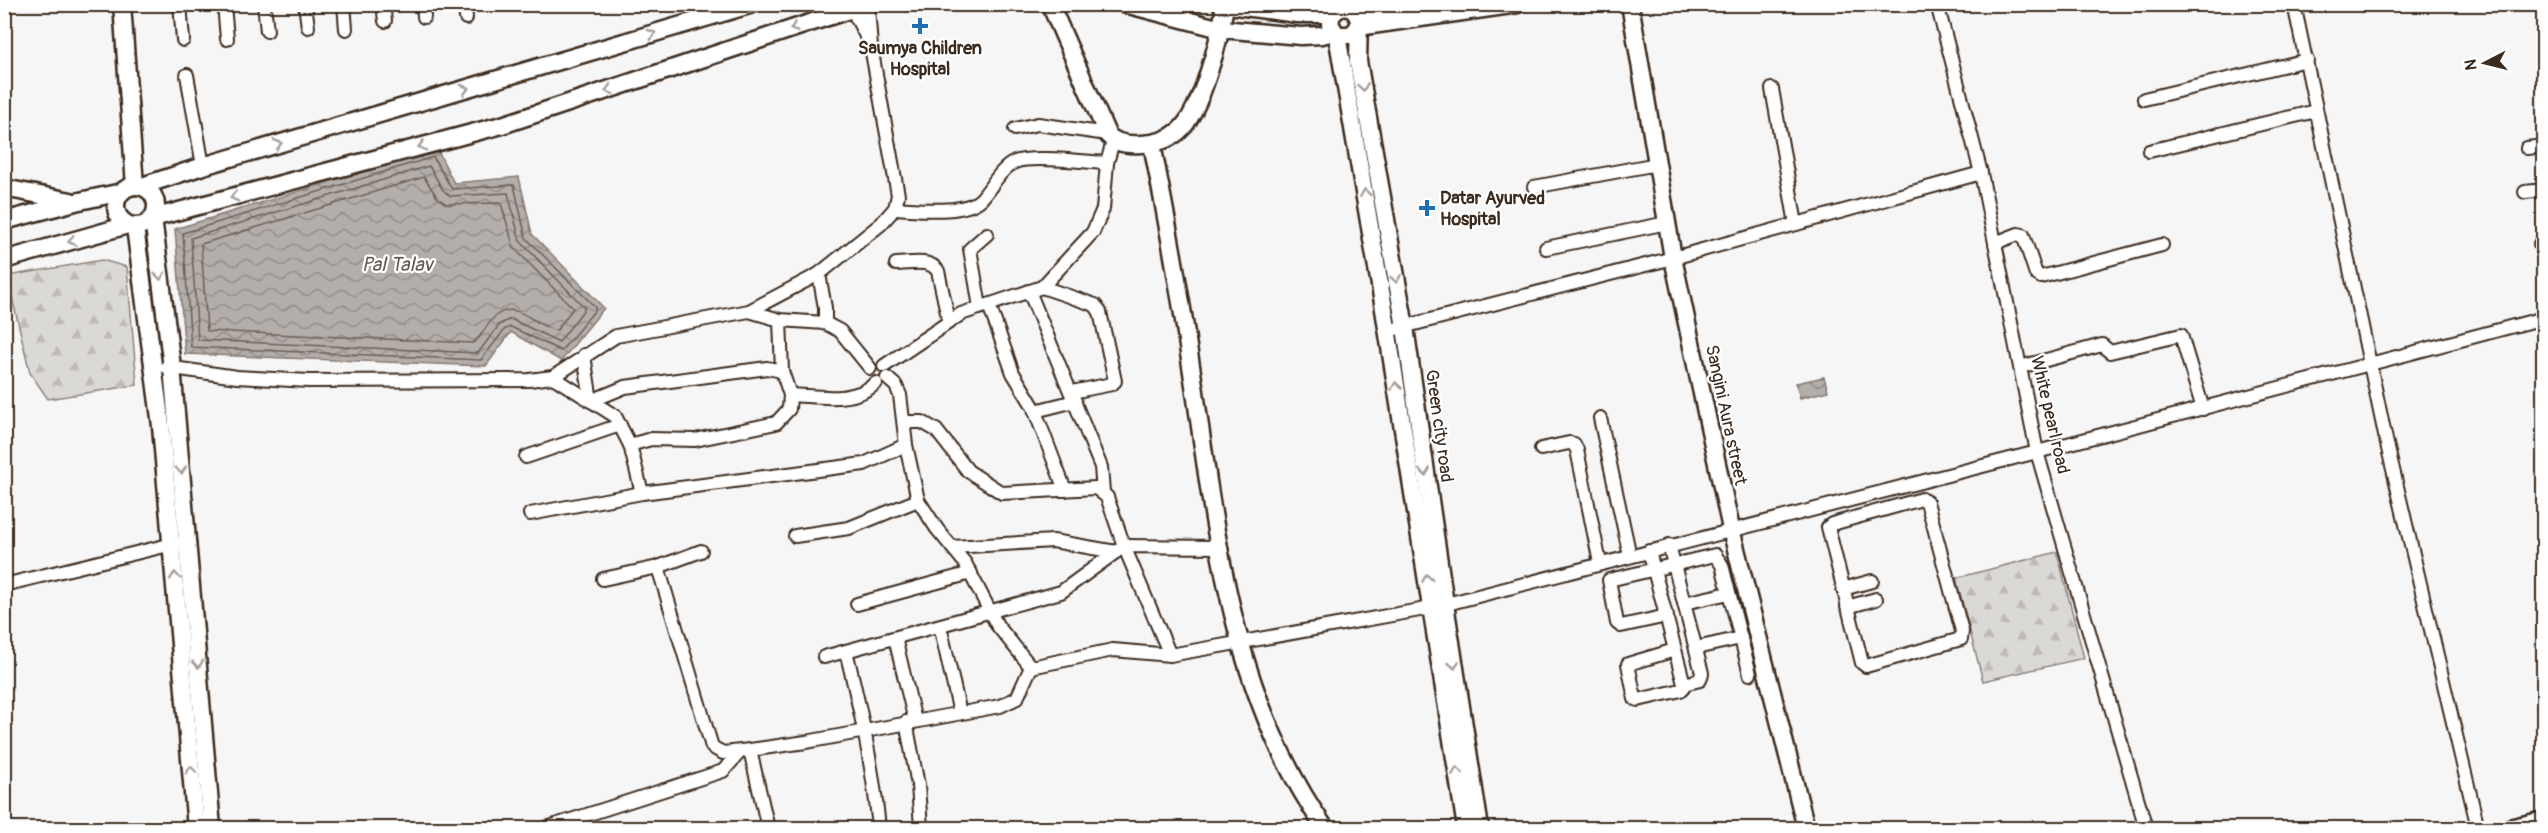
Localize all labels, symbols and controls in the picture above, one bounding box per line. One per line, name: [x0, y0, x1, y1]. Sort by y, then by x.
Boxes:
marker: Saumya Children Hospital: [911, 17, 929, 35]
one-way arrow: [789, 21, 800, 34]
one-way arrow: [646, 29, 657, 41]
north arrow: [2455, 33, 2515, 93]
place label: Saumya Children Hospital: [858, 37, 982, 81]
text: N: [2460, 58, 2482, 71]
one-way arrow: [1356, 81, 1369, 91]
one-way arrow: [604, 82, 615, 95]
one-way arrow: [459, 84, 470, 96]
one-way arrow: [272, 139, 283, 151]
one-way arrow: [417, 139, 427, 152]
place label: Datar Ayurved Hospital: [1440, 187, 1545, 231]
one-way arrow: [1359, 188, 1372, 198]
one-way arrow: [229, 189, 239, 202]
marker: Datar Ayurved Hospital: [1418, 199, 1436, 217]
one-way arrow: [67, 234, 78, 246]
water label: Pal Talav: [362, 252, 434, 277]
one-way arrow: [154, 272, 166, 281]
one-way arrow: [1389, 274, 1402, 284]
street label: Sangini Aura street: [1700, 343, 1752, 488]
street label: White pearl road: [2025, 354, 2075, 476]
street label: Green city road: [1420, 368, 1458, 484]
one-way arrow: [1390, 381, 1403, 391]
one-way arrow: [174, 466, 187, 475]
one-way arrow: [1419, 467, 1431, 476]
one-way arrow: [169, 571, 182, 580]
one-way arrow: [1421, 574, 1433, 583]
one-way arrow: [1447, 659, 1460, 669]
one-way arrow: [191, 660, 204, 669]
one-way arrow: [185, 766, 198, 775]
one-way arrow: [1452, 766, 1464, 775]

